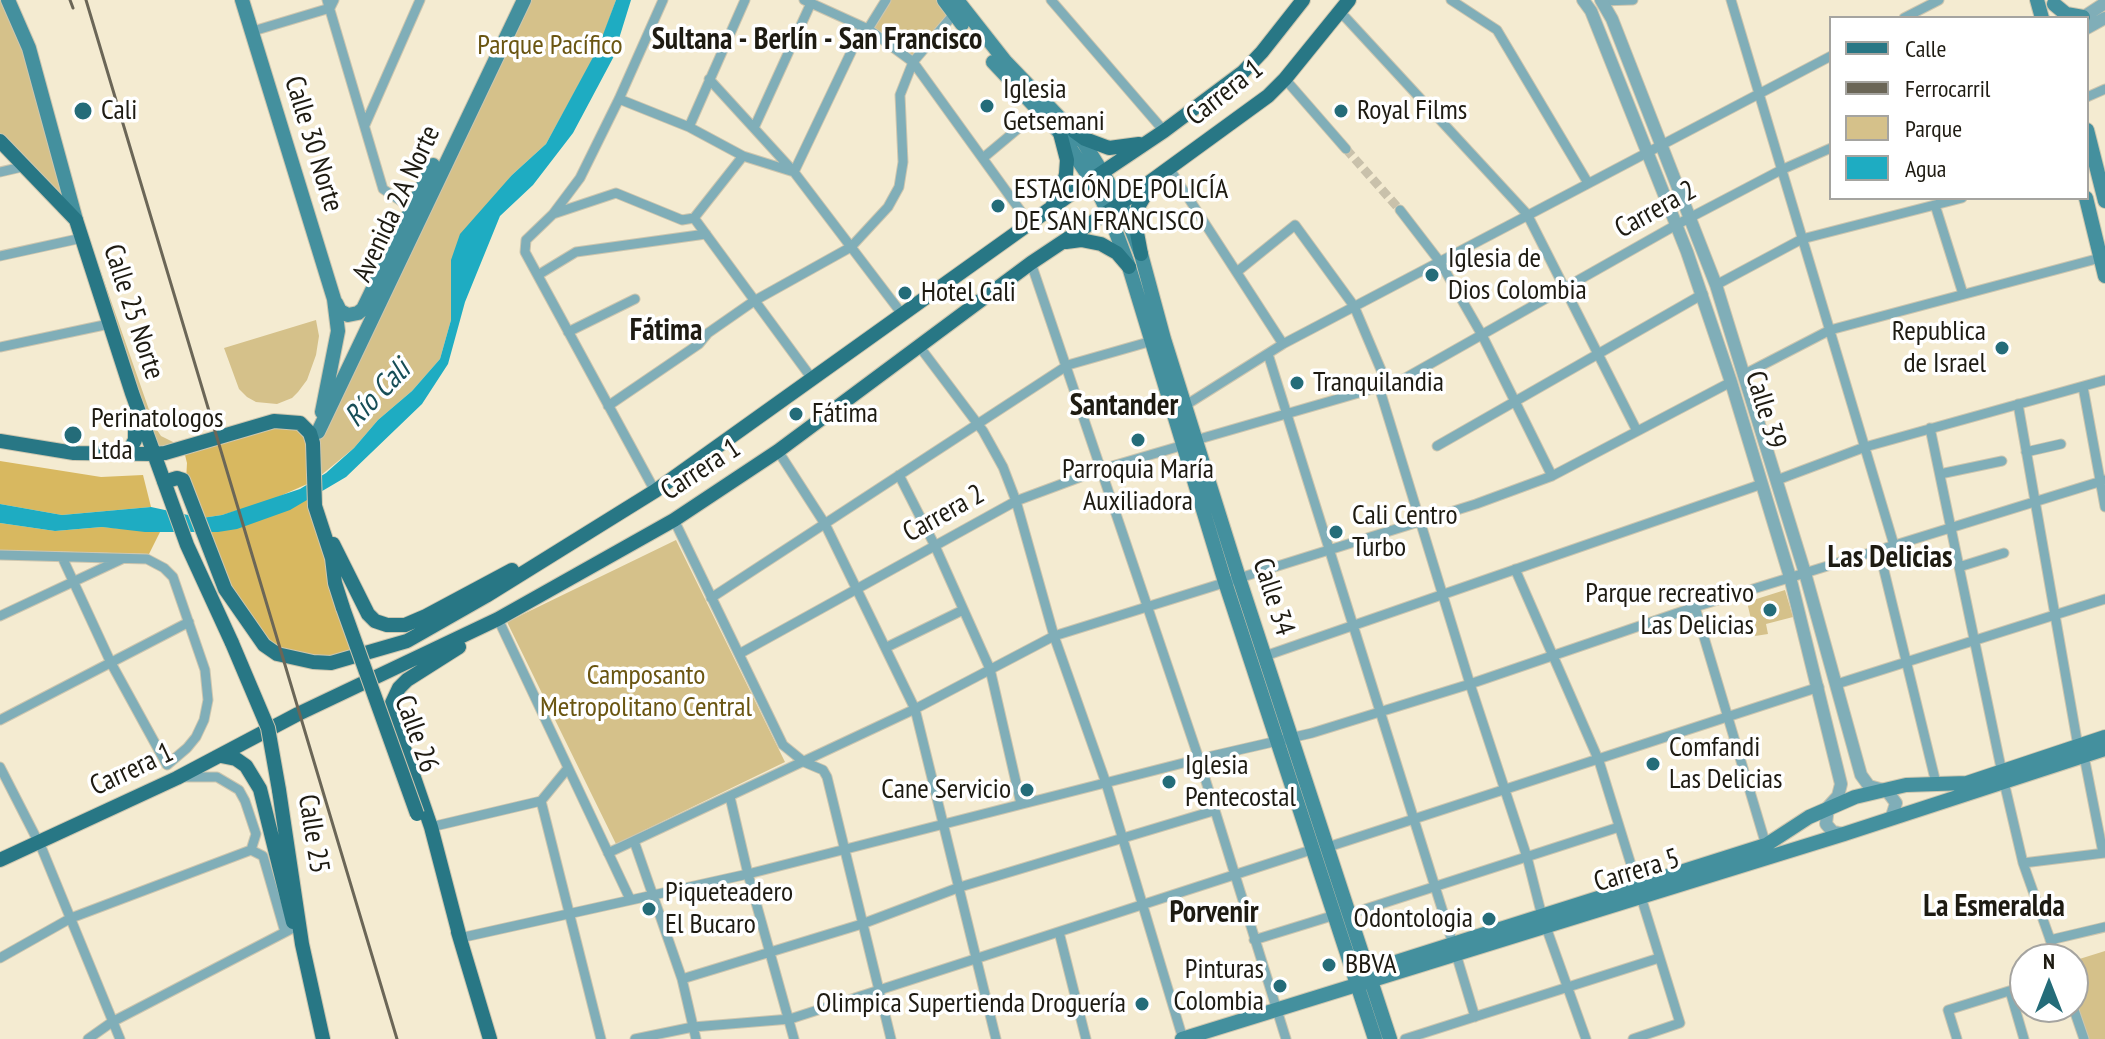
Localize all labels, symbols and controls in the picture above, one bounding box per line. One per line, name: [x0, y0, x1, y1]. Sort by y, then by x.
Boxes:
legend: [1829, 16, 2089, 200]
district label: Sultana - Berlín - San Francisco: [652, 22, 982, 58]
park label: Parque Pacífico: [477, 29, 623, 63]
text: Calle: [1905, 33, 1946, 64]
street label: Carrera 1: [1180, 53, 1270, 133]
street label: Calle 30 Norte: [276, 72, 350, 216]
place label: Iglesia Getsemani: [1003, 73, 1105, 139]
text: Ferrocarril: [1905, 73, 1990, 104]
place label: Cali: [101, 94, 137, 128]
place label: Royal Films: [1357, 94, 1467, 128]
marker: Iglesia Getsemani: [978, 97, 996, 115]
marker: Cali: [72, 100, 94, 122]
marker: Royal Films: [1332, 102, 1350, 120]
text: Parque: [1905, 113, 1962, 144]
street label: Avenida 2A Norte: [346, 120, 448, 288]
text: Agua: [1905, 153, 1946, 184]
place label: ESTACIÓN DE POLICÍA DE SAN FRANCISCO: [1014, 173, 1228, 239]
street label: Carrera 2: [1609, 174, 1703, 246]
marker: ESTACIÓN DE POLICÍA DE SAN FRANCISCO: [989, 197, 1007, 215]
street label: Calle 25 Norte: [95, 240, 171, 384]
place label: Iglesia de Dios Colombia: [1448, 242, 1587, 308]
marker: Iglesia de Dios Colombia: [1423, 266, 1441, 284]
place label: Hotel Cali: [921, 276, 1016, 310]
marker: Hotel Cali: [896, 284, 914, 302]
district label: Fátima: [630, 313, 702, 349]
place label: Republica de Israel: [1892, 315, 1986, 381]
marker: Republica de Israel: [1993, 339, 2011, 357]
water label: Río Cali: [338, 353, 418, 435]
place label: Tranquilandia: [1313, 366, 1444, 400]
street label: Calle 39: [1737, 367, 1793, 453]
marker: Tranquilandia: [1288, 374, 1306, 392]
district label: Santander: [1070, 388, 1178, 424]
place label: Fátima: [812, 397, 878, 431]
place label: Perinatologos Ltda: [91, 402, 223, 468]
marker: Fátima: [787, 405, 805, 423]
marker: Perinatologos Ltda: [62, 424, 84, 446]
marker: Parroquia María Auxiliadora: [1129, 431, 1147, 449]
street label: Carrera 1: [655, 432, 747, 508]
place label: Parroquia María Auxiliadora: [1062, 453, 1214, 519]
street label: Carrera 2: [897, 478, 991, 550]
place label: Cali Centro Turbo: [1352, 499, 1458, 565]
marker: Cali Centro Turbo: [1327, 523, 1345, 541]
district label: Las Delicias: [1828, 540, 1952, 576]
street label: Calle 34: [1245, 554, 1301, 640]
place label: Parque recreativo Las Delicias: [1585, 577, 1754, 643]
marker: Parque recreativo Las Delicias: [1761, 601, 1779, 619]
park label: Camposanto Metropolitano Central: [540, 659, 752, 725]
street label: Calle 26: [387, 691, 445, 777]
place label: Comfandi Las Delicias: [1669, 731, 1782, 797]
street label: Carrera 1: [85, 736, 179, 804]
place label: Iglesia Pentecostal: [1185, 749, 1296, 815]
marker: Comfandi Las Delicias: [1644, 755, 1662, 773]
place label: Cane Servicio: [881, 773, 1011, 807]
marker: Iglesia Pentecostal: [1160, 773, 1178, 791]
marker: Cane Servicio: [1018, 781, 1036, 799]
street label: Calle 25: [290, 792, 336, 876]
street label: Carrera 5: [1590, 842, 1684, 900]
place label: Piqueteadero El Bucaro: [665, 876, 793, 942]
district label: La Esmeralda: [1923, 889, 2065, 925]
district label: Porvenir: [1169, 895, 1259, 931]
marker: Piqueteadero El Bucaro: [640, 900, 658, 918]
place label: Odontologia: [1354, 902, 1473, 936]
marker: Odontologia: [1480, 910, 1498, 928]
north arrow: [2009, 943, 2089, 1023]
text: N: [2043, 947, 2055, 975]
place label: BBVA: [1345, 948, 1396, 982]
place label: Pinturas Colombia: [1174, 953, 1264, 1019]
marker: BBVA: [1320, 956, 1338, 974]
marker: Pinturas Colombia: [1271, 977, 1289, 995]
place label: Olimpica Supertienda Droguería: [816, 987, 1126, 1021]
marker: Olimpica Supertienda Droguería: [1133, 995, 1151, 1013]

